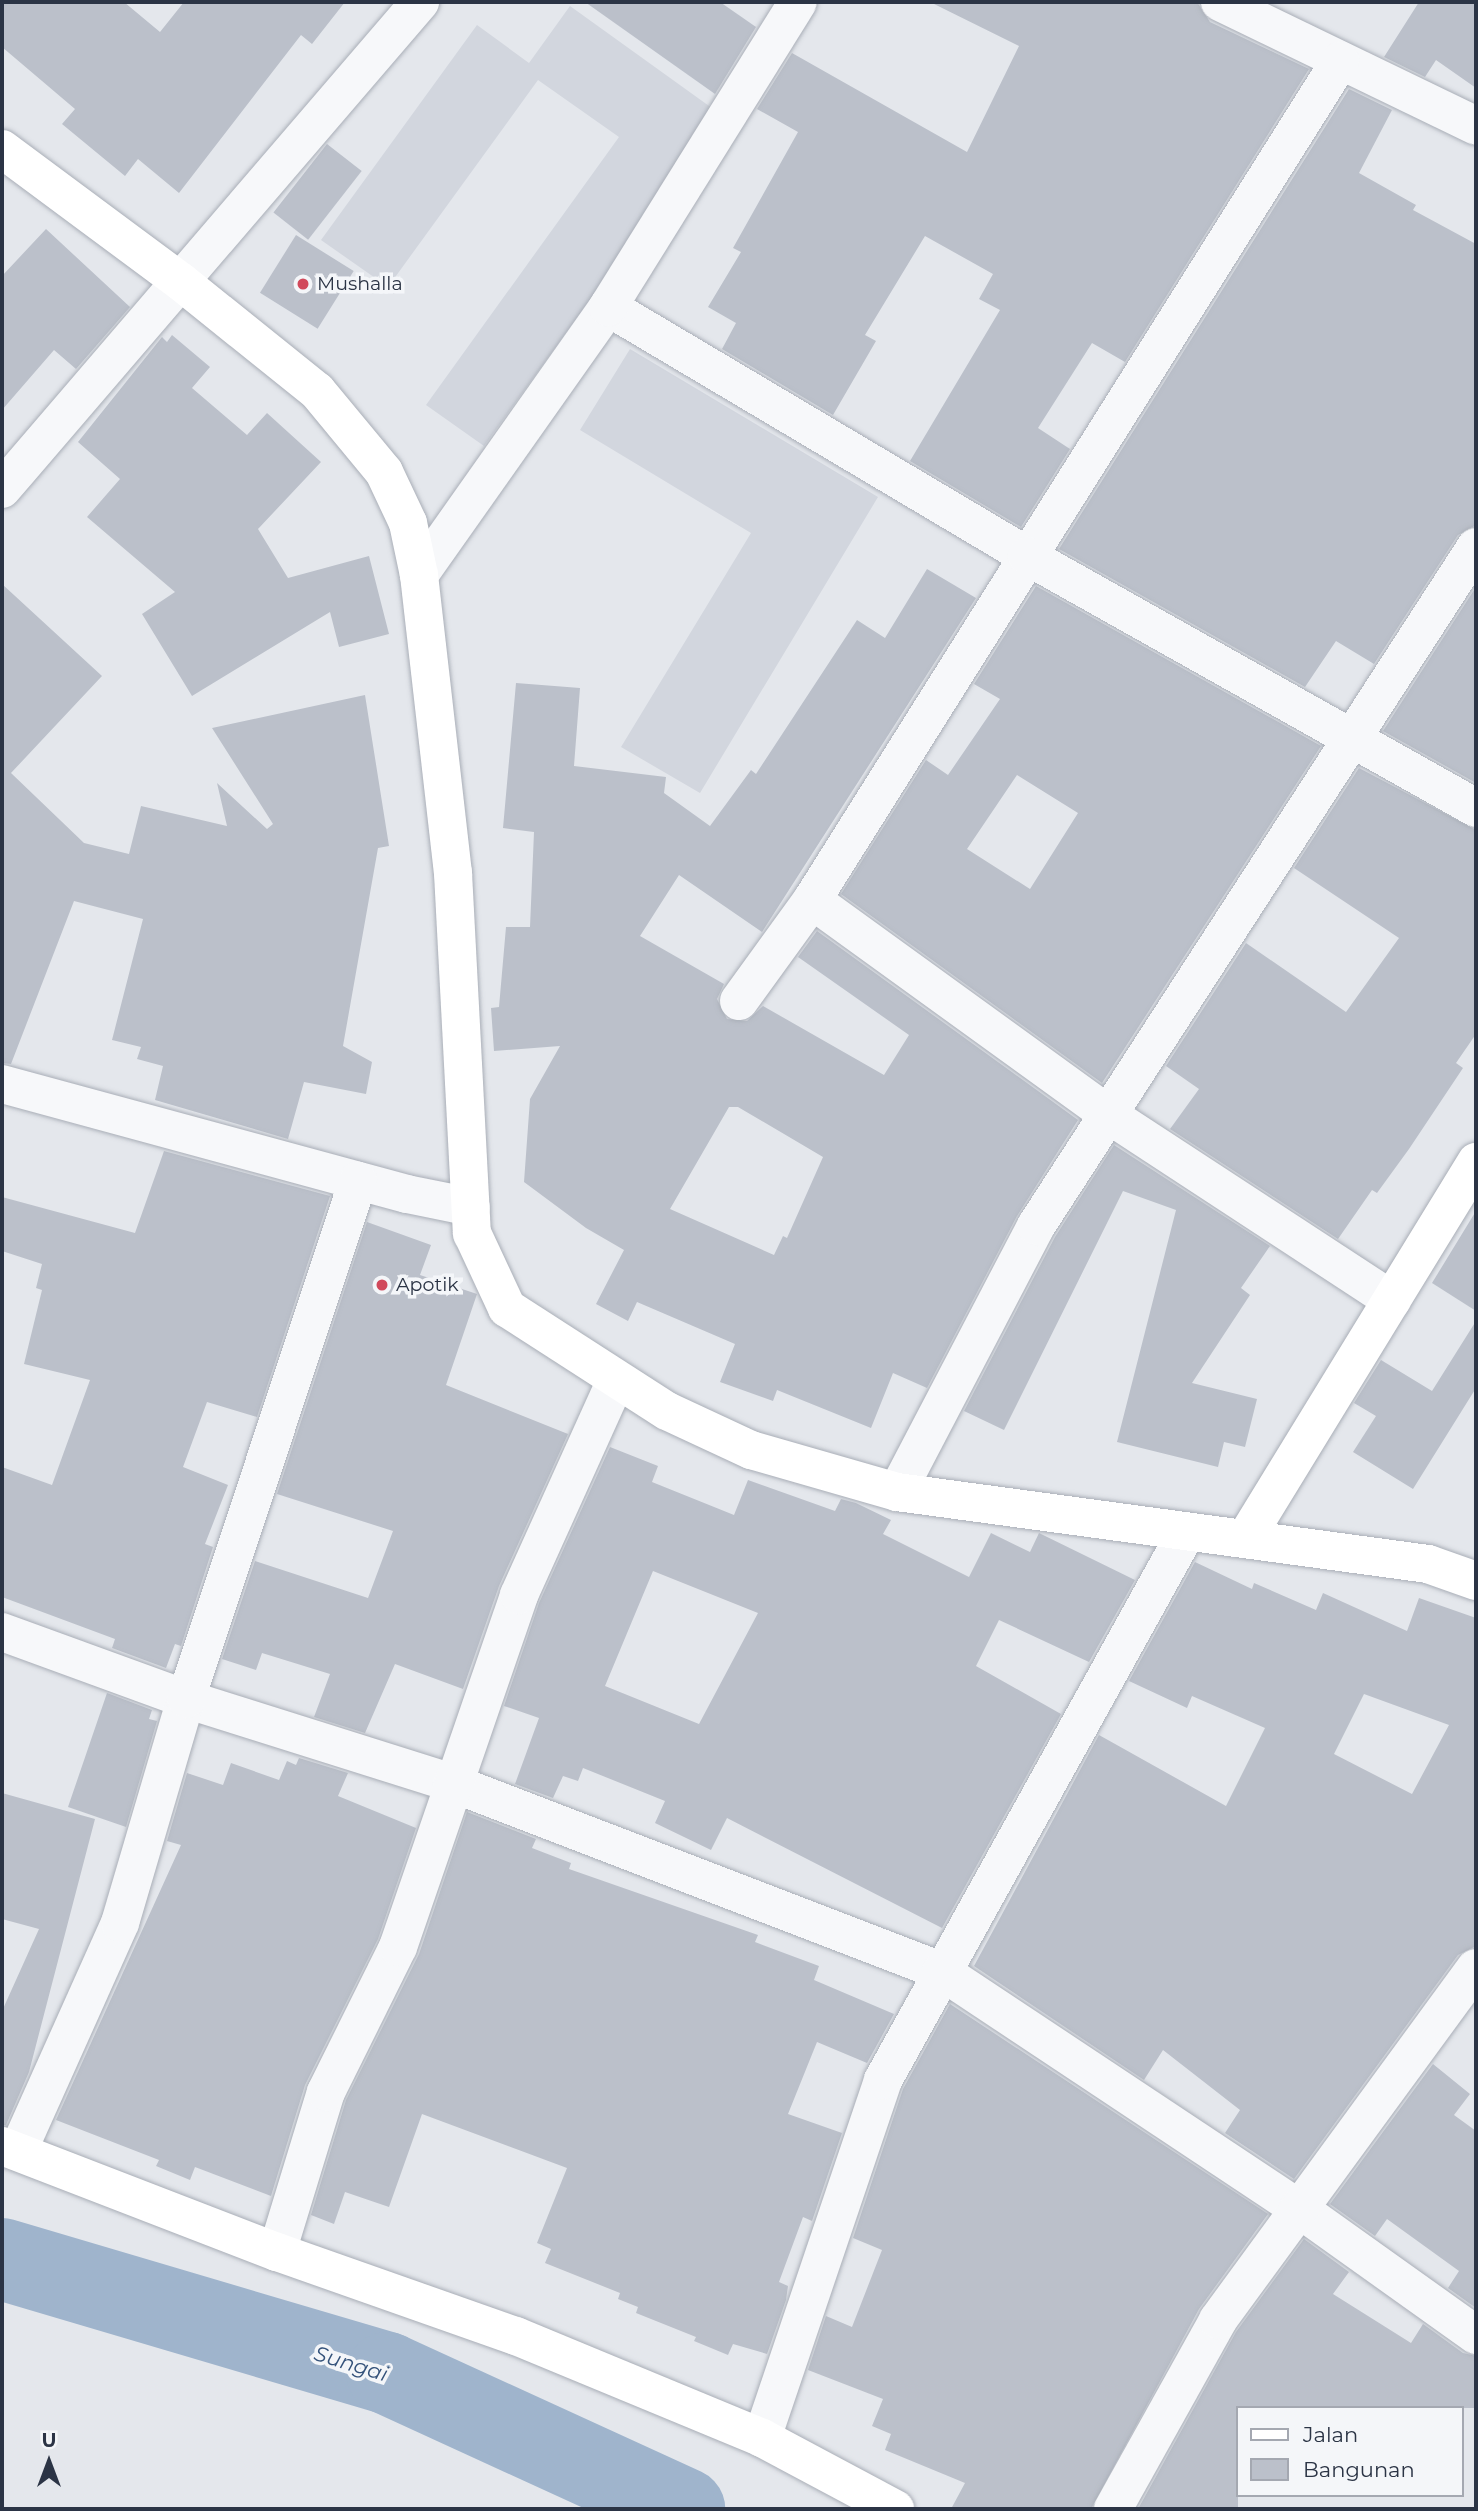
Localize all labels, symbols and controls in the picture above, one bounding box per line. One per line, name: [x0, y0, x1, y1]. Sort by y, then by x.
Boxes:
place label: Mushalla: [317, 273, 403, 295]
marker: Mushalla: [295, 276, 311, 292]
place label: Apotik: [396, 1274, 459, 1296]
marker: Apotik: [374, 1277, 390, 1293]
water label: Sungai: [311, 2341, 391, 2387]
legend: [1236, 2406, 1464, 2497]
text: Jalan: [1303, 2422, 1358, 2447]
north arrow: [14, 2427, 84, 2497]
text: U: [42, 2429, 56, 2452]
text: Bangunan: [1303, 2457, 1415, 2482]

